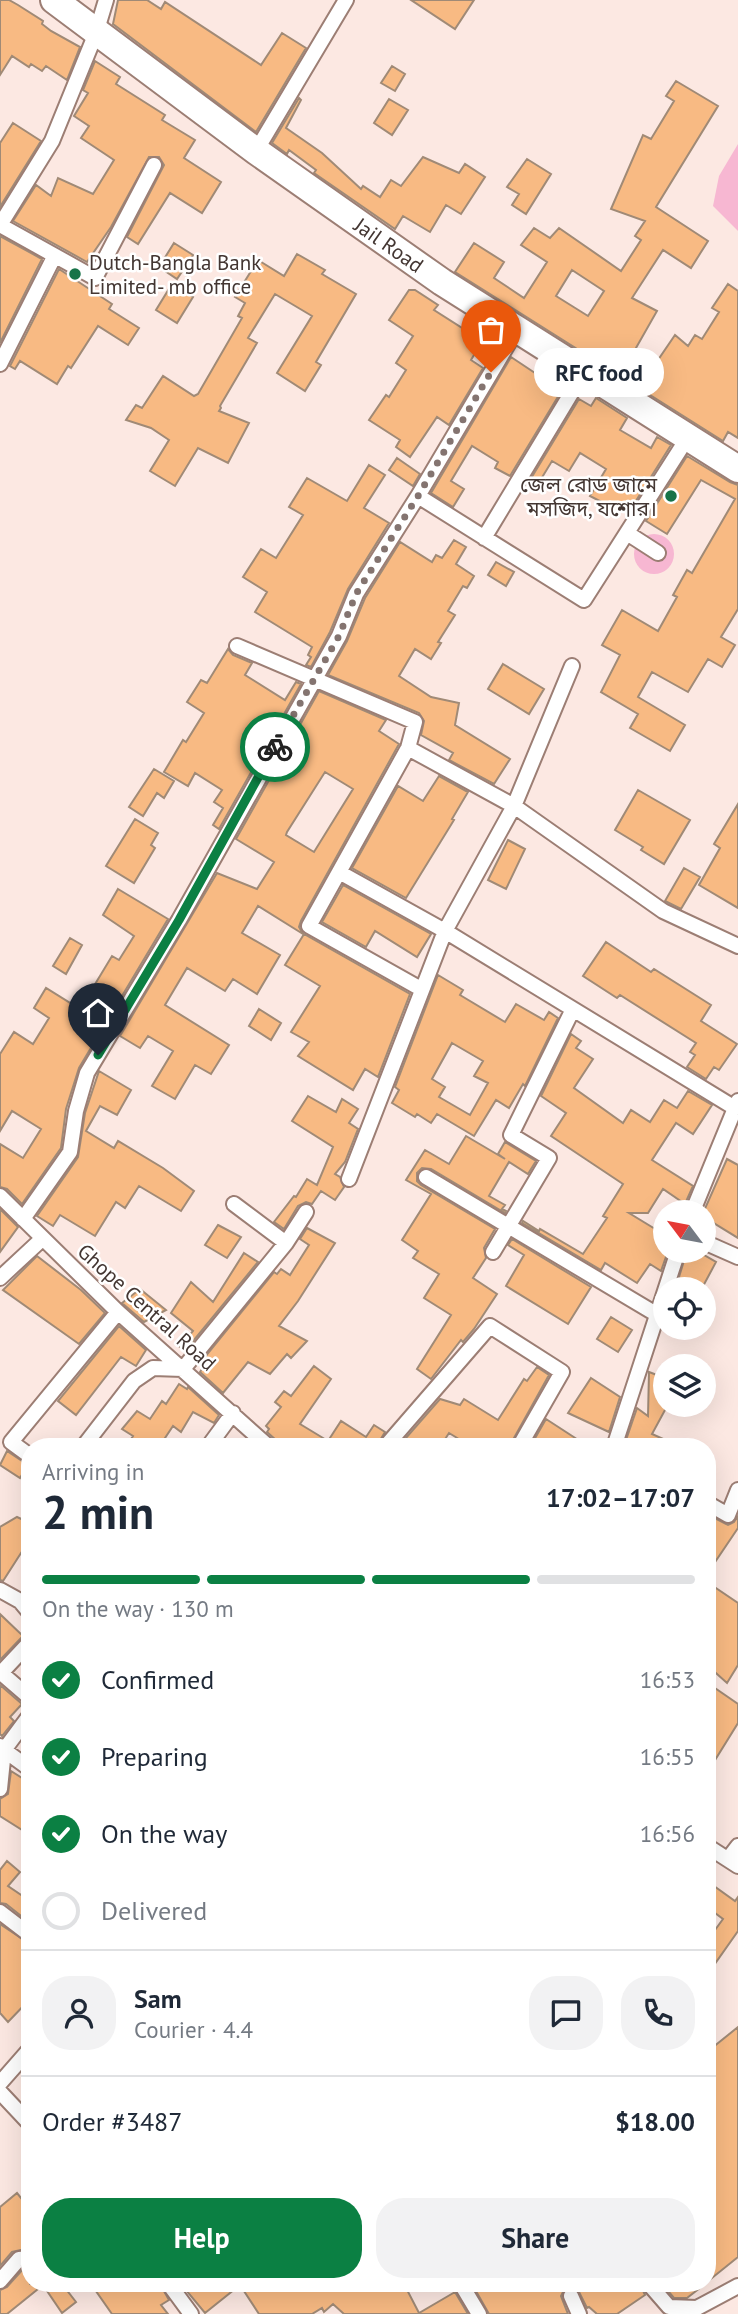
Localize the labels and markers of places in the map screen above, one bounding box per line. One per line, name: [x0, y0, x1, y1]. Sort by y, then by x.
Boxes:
place label: Dutch-Bangla Bank Limited- mb office: [89, 249, 261, 300]
marker: Dutch-Bangla Bank Limited- mb office: [67, 266, 83, 282]
pin: [461, 300, 521, 372]
callout: RFC food: [533, 348, 662, 396]
place label: জেল রোড জামে মসজিদ, যশোর।: [520, 471, 658, 522]
marker: জেল রোড জামে মসজিদ, যশোর।: [663, 488, 679, 504]
pin: [68, 983, 128, 1055]

